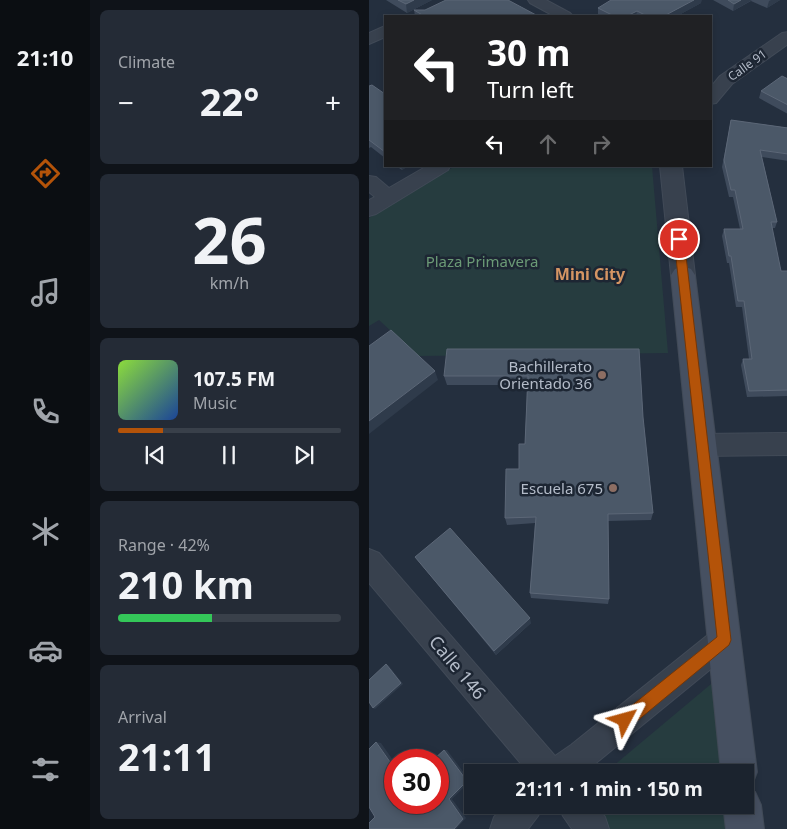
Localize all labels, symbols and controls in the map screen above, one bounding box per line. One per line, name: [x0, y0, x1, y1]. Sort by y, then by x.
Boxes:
text: 30 m: [487, 29, 570, 76]
icon: left: [404, 35, 469, 100]
text: 21:10: [17, 42, 73, 72]
street label: Calle 91: [724, 45, 770, 85]
text: Climate: [118, 51, 175, 73]
text: Turn left: [487, 74, 574, 104]
text: 22°: [200, 75, 259, 127]
text: −: [118, 83, 134, 121]
text: +: [325, 83, 341, 121]
icon: left: [481, 130, 509, 158]
icon: ahead: [534, 130, 562, 158]
icon: right: [587, 130, 615, 158]
icon: directions: [28, 156, 63, 191]
text: 26: [192, 195, 267, 283]
pin: [658, 218, 700, 260]
icon: arrive: [665, 225, 693, 253]
park label: Plaza Primavera: [426, 251, 538, 271]
district label: Mini City: [555, 263, 626, 285]
text: km/h: [210, 272, 249, 294]
icon: music: [28, 275, 63, 310]
place label: Bachillerato Orientado 36: [499, 356, 592, 393]
text: 107.5 FM: [193, 366, 275, 392]
marker: Bachillerato Orientado 36: [596, 369, 608, 381]
text: Music: [193, 392, 237, 414]
icon: phone: [28, 394, 63, 429]
icon: previous: [141, 441, 169, 469]
icon: pause: [215, 441, 243, 469]
icon: next: [290, 441, 318, 469]
place label: Escuela 675: [521, 478, 603, 498]
marker: Escuela 675: [607, 482, 619, 494]
icon: climate: [28, 514, 63, 549]
text: Range · 42%: [118, 534, 210, 556]
text: 210 km: [118, 558, 254, 610]
street label: Calle 146: [424, 630, 492, 704]
icon: car: [28, 633, 63, 668]
position arrow: [598, 693, 650, 745]
text: Arrival: [118, 706, 167, 728]
text: 21:11: [118, 730, 216, 782]
speed limit sign: 30: [384, 749, 449, 814]
icon: filters: [28, 752, 63, 787]
text: 21:11 · 1 min · 150 m: [515, 776, 703, 802]

